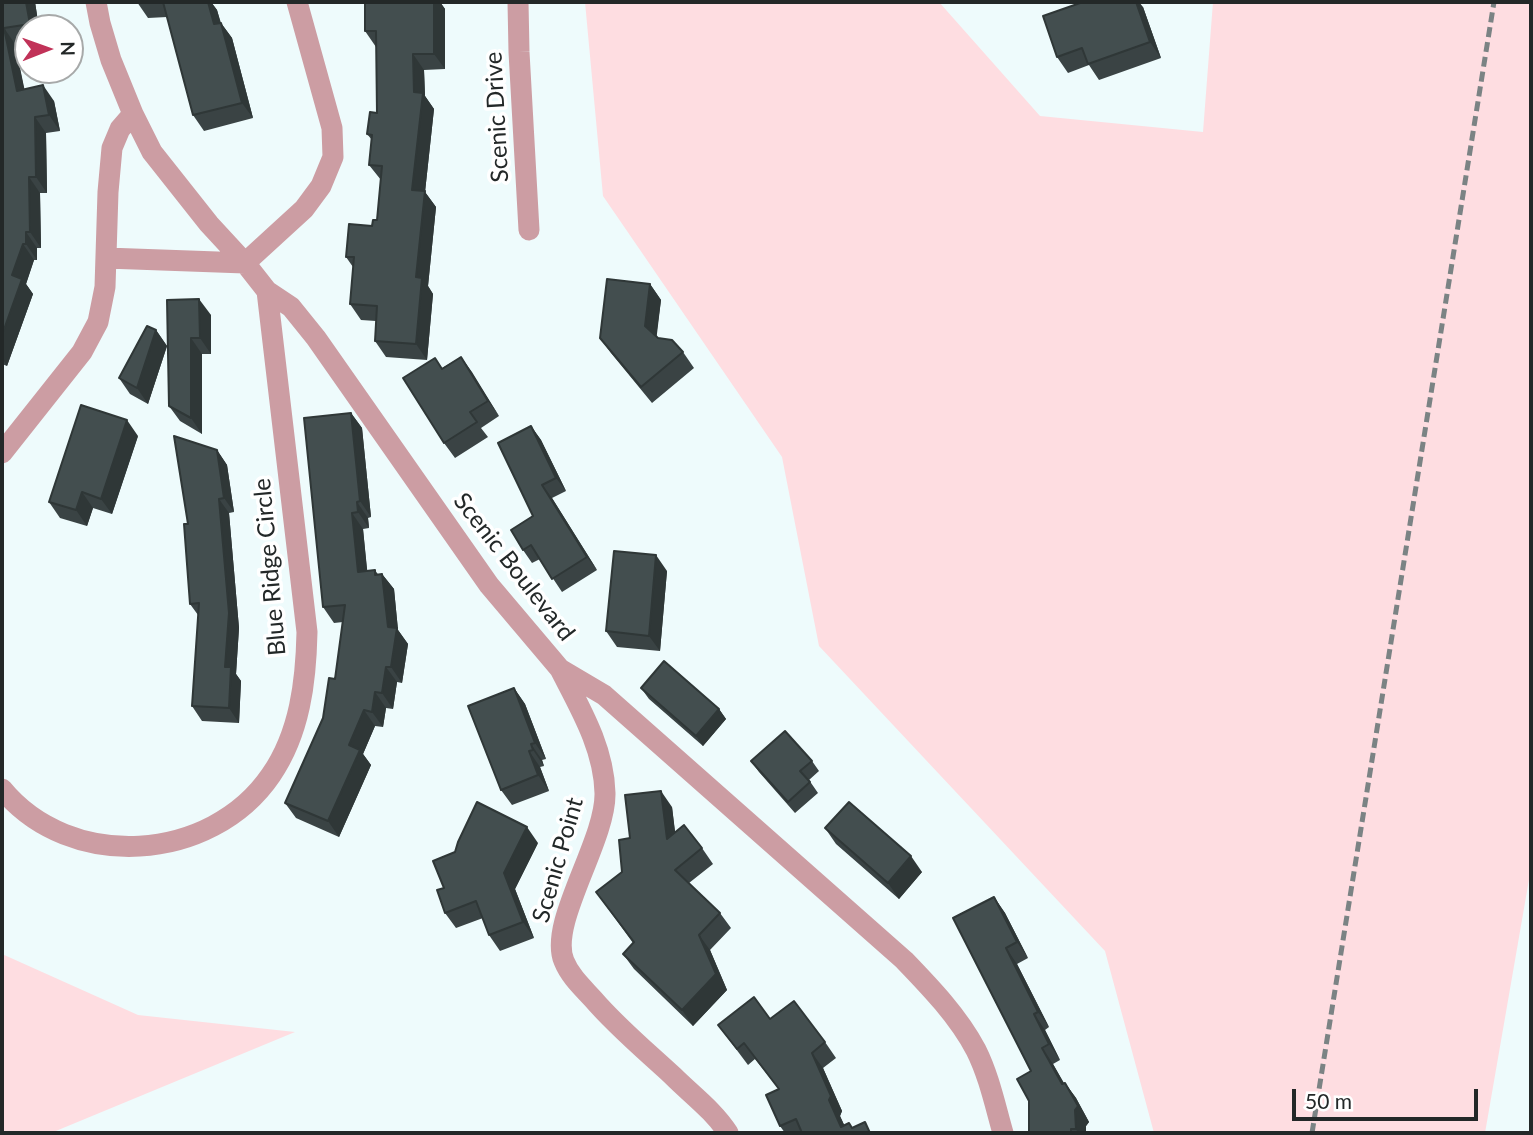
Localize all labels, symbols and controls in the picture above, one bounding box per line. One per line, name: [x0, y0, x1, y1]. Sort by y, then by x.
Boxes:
north arrow: [14, 14, 84, 84]
text: N: [57, 41, 80, 56]
street label: Scenic Drive: [479, 51, 515, 183]
street label: Blue Ridge Circle: [248, 477, 292, 657]
street label: Scenic Boulevard: [447, 487, 581, 647]
street label: Scenic Point: [526, 794, 590, 926]
scale bar: [1295, 1076, 1480, 1120]
text: 50 m: [1305, 1088, 1352, 1113]

